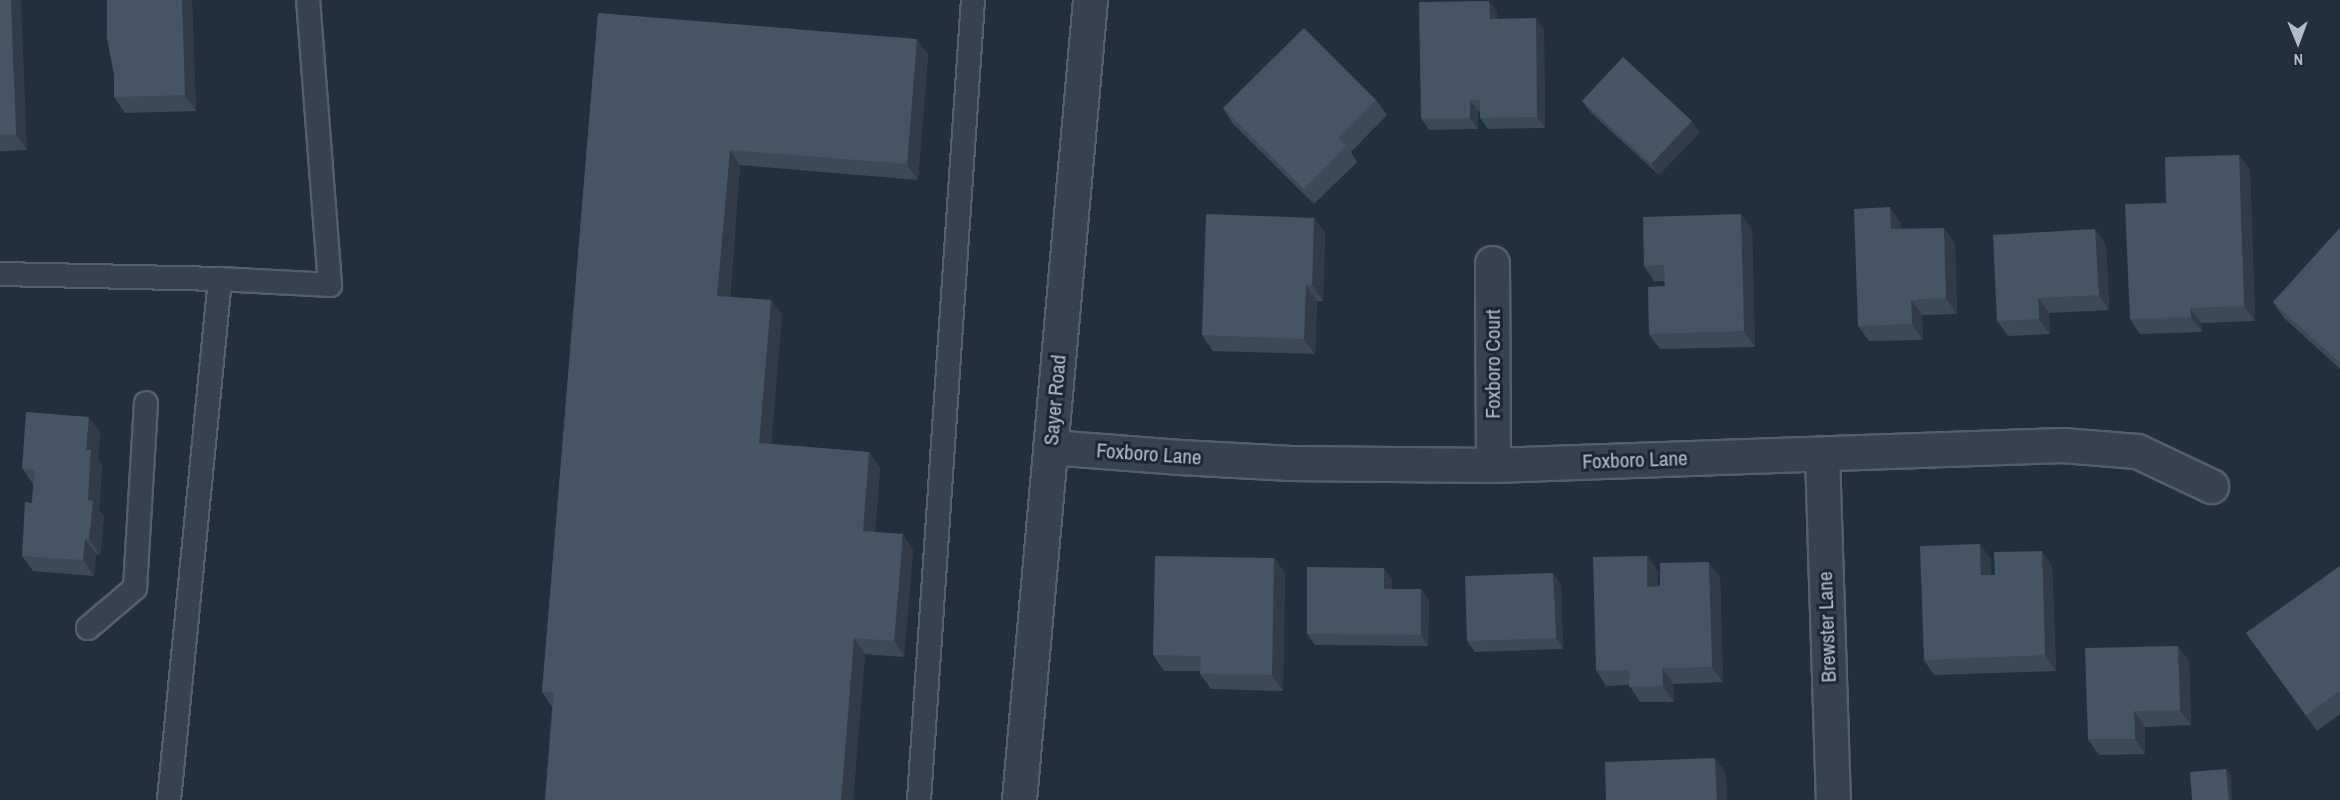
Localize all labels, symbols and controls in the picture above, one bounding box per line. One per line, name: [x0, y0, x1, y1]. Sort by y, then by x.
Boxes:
north arrow: [2268, 12, 2328, 72]
text: N: [2293, 49, 2303, 71]
street label: Foxboro Court: [1480, 309, 1506, 419]
street label: Sayer Road: [1038, 354, 1072, 446]
street label: Foxboro Lane: [1096, 438, 1202, 470]
street label: Foxboro Lane: [1582, 446, 1688, 474]
street label: Brewster Lane: [1812, 571, 1842, 683]

